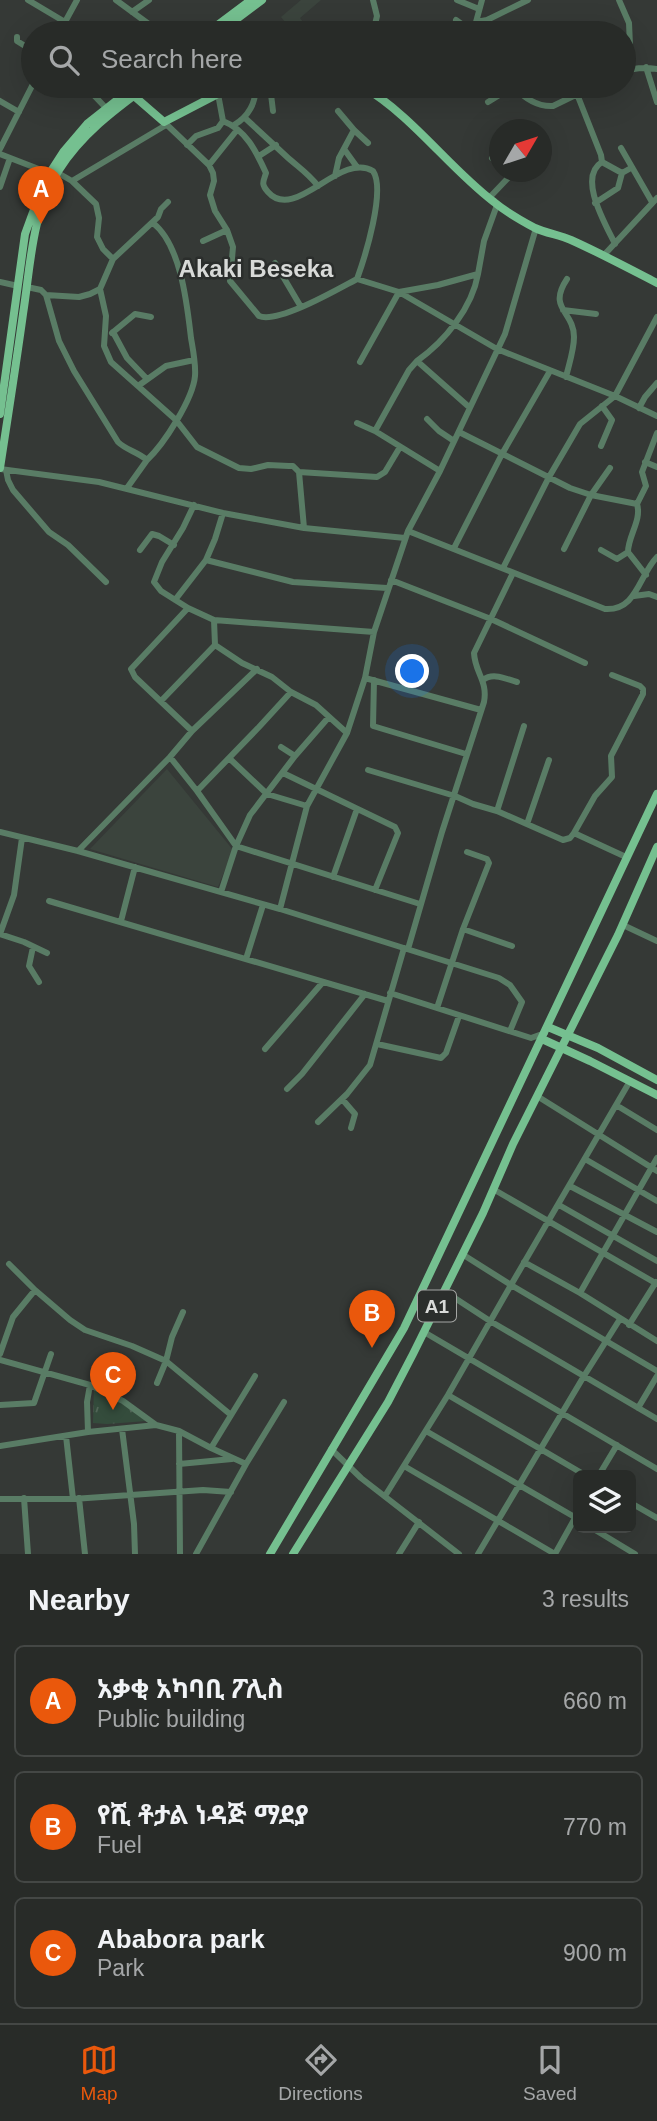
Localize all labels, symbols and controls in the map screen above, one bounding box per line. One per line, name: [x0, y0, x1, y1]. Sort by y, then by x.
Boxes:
search box: [21, 21, 636, 98]
icon: search: [45, 41, 83, 79]
text: Search here: [101, 44, 243, 74]
north arrow: [489, 119, 552, 182]
pin: A: [18, 166, 64, 224]
district label: Akaki Beseka: [179, 255, 334, 282]
your location: [395, 654, 429, 688]
pin: B: [349, 1290, 395, 1348]
road number: A1: [418, 1290, 456, 1322]
pin: C: [90, 1352, 136, 1410]
map controls: [573, 1470, 636, 1533]
button: layers: [573, 1470, 636, 1533]
text: Nearby: [28, 1583, 130, 1616]
text: 3 results: [542, 1586, 629, 1612]
text: አቃቂ አካባቢ ፖሊስ: [97, 1674, 284, 1704]
text: A: [45, 1688, 61, 1714]
text: 660 m: [563, 1688, 627, 1714]
text: Public building: [97, 1706, 245, 1732]
text: የሺ ቶታል ነዳጅ ማደያ: [97, 1800, 309, 1830]
text: B: [45, 1814, 61, 1840]
text: 770 m: [563, 1814, 627, 1840]
text: Fuel: [97, 1832, 142, 1858]
text: Ababora park: [97, 1924, 265, 1954]
text: C: [45, 1940, 61, 1966]
text: 900 m: [563, 1940, 627, 1966]
text: Park: [97, 1955, 144, 1981]
tab: Map: [80, 2041, 118, 2105]
tab: Directions: [278, 2041, 363, 2105]
tab: Saved: [523, 2041, 577, 2105]

